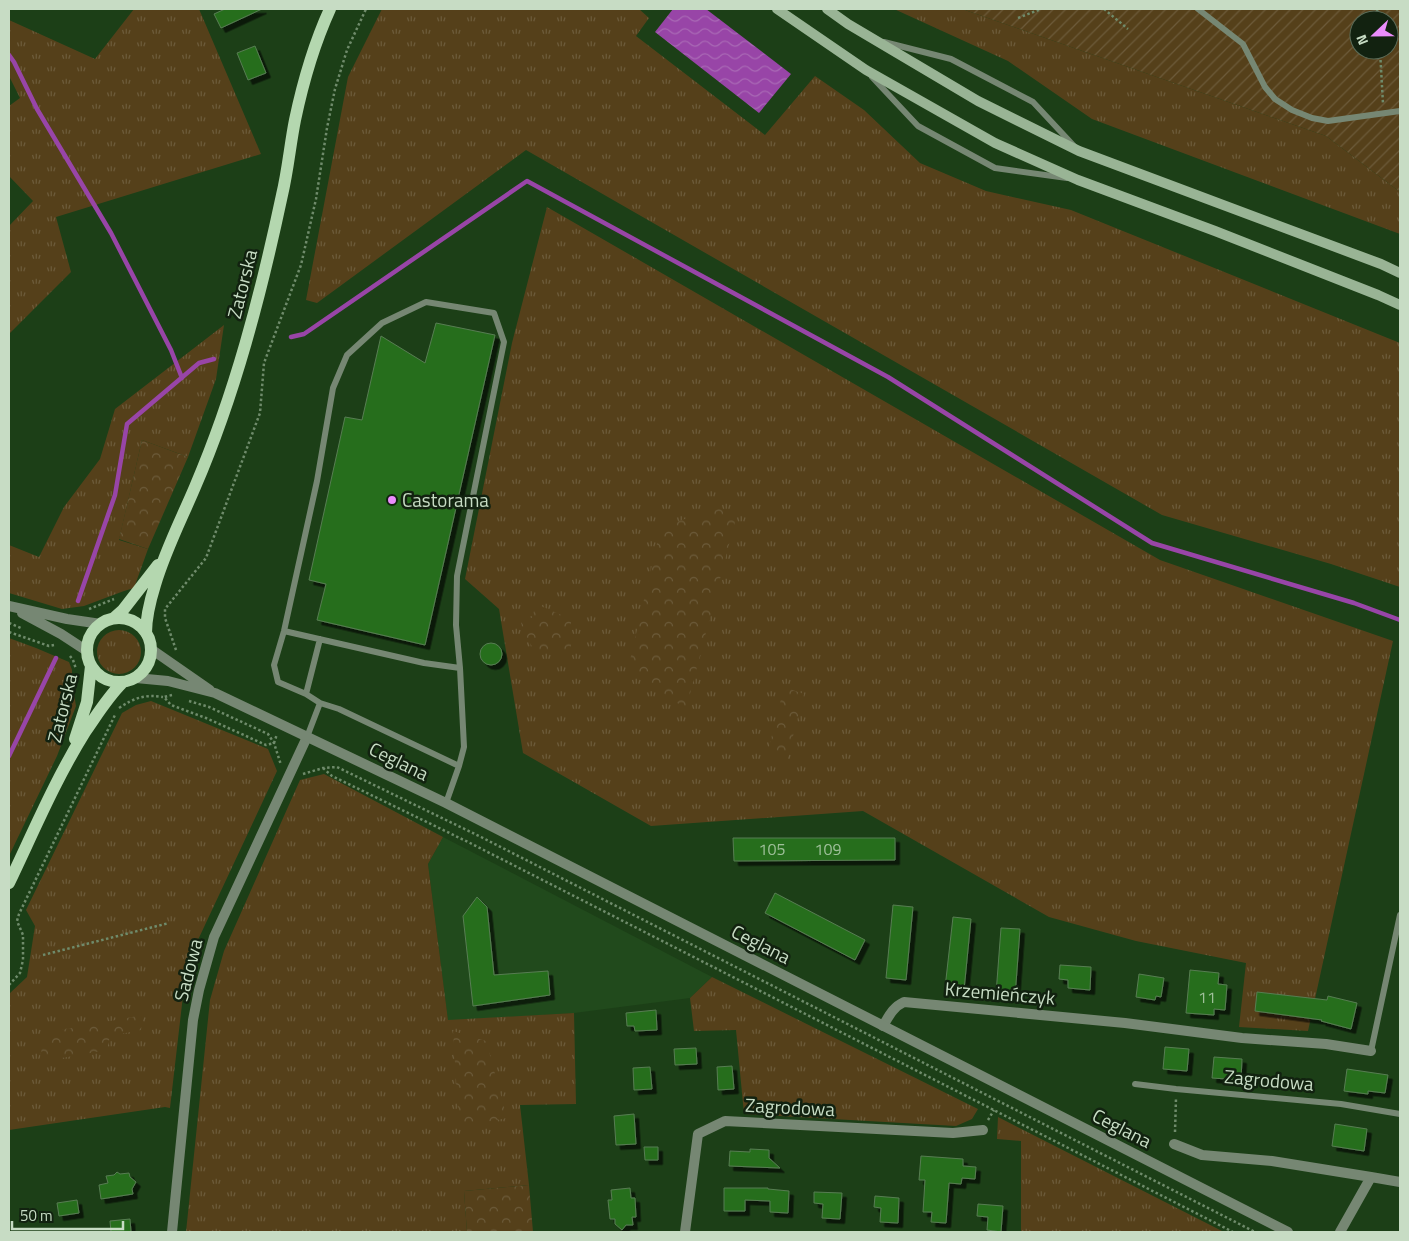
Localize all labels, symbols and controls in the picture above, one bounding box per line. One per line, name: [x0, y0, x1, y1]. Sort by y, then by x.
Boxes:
north arrow: [1349, 10, 1399, 60]
text: N: [1350, 32, 1373, 48]
street label: Zatorska: [219, 246, 264, 322]
place label: Castorama: [402, 485, 489, 514]
marker: Castorama: [386, 494, 398, 506]
street label: Zatorska: [39, 670, 84, 746]
street label: Ceglana: [364, 734, 434, 788]
house number: 105: [759, 837, 785, 861]
house number: 109: [815, 837, 841, 861]
street label: Ceglana: [727, 916, 796, 971]
street label: Sadowa: [166, 935, 209, 1004]
street label: Krzemieńczyk: [944, 973, 1056, 1012]
house number: 11: [1198, 985, 1216, 1009]
street label: Zagrodowa: [1223, 1061, 1316, 1098]
street label: Zagrodowa: [744, 1090, 836, 1123]
street label: Ceglana: [1088, 1100, 1157, 1155]
scale bar: [12, 1198, 124, 1230]
text: 50 m: [20, 1204, 53, 1227]

